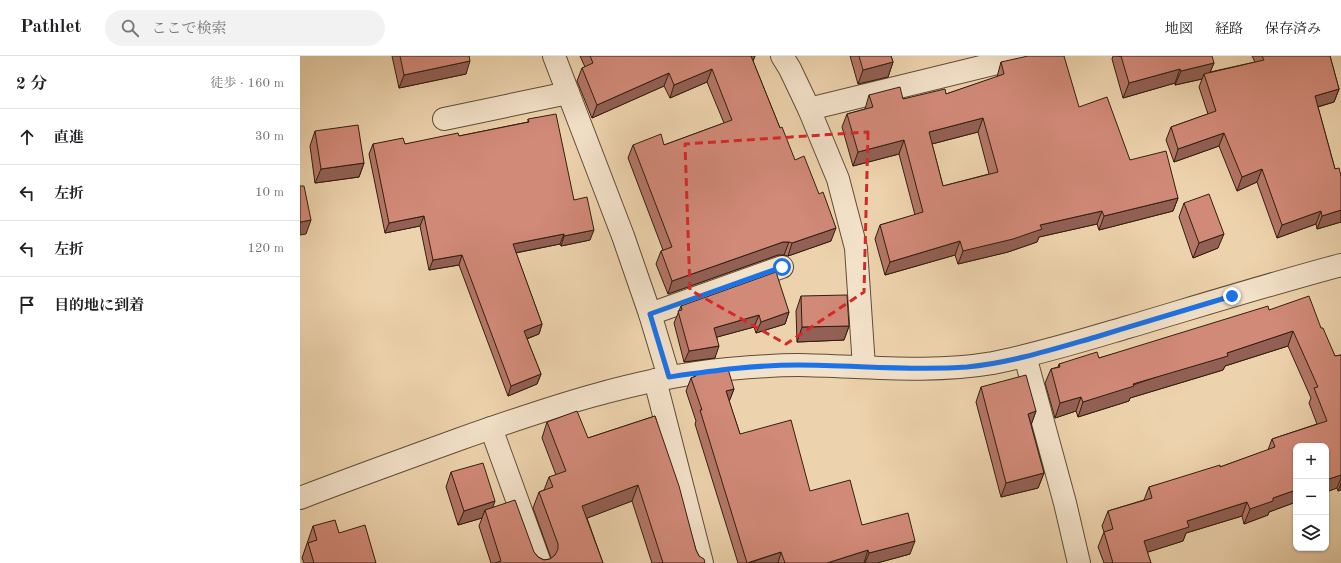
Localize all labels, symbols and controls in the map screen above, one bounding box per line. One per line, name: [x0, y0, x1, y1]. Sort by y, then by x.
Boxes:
search box: [105, 10, 385, 46]
icon: search: [119, 17, 141, 39]
text: Pathlet: [20, 18, 81, 37]
text: ここで検索: [151, 22, 226, 37]
text: 地図: [1165, 22, 1193, 36]
text: 経路: [1215, 22, 1243, 36]
text: 保存済み: [1265, 22, 1321, 36]
text: 2 分: [16, 76, 48, 93]
text: 徒歩 · 160 m: [210, 77, 284, 90]
icon: ahead: [16, 126, 38, 148]
text: 30 m: [255, 130, 284, 143]
text: 直進: [54, 131, 84, 146]
icon: left: [16, 182, 38, 204]
text: 10 m: [255, 186, 284, 199]
text: 左折: [54, 187, 84, 202]
icon: left: [16, 238, 38, 260]
text: 120 m: [247, 242, 284, 255]
text: 左折: [54, 243, 84, 258]
route start: [773, 258, 791, 276]
route end: [1223, 287, 1241, 305]
icon: arrive: [16, 294, 38, 316]
text: 目的地に到着: [54, 299, 144, 314]
map controls: [1293, 443, 1329, 551]
button: +: [1293, 443, 1329, 479]
button: −: [1293, 479, 1329, 515]
button: layers: [1293, 515, 1329, 551]

